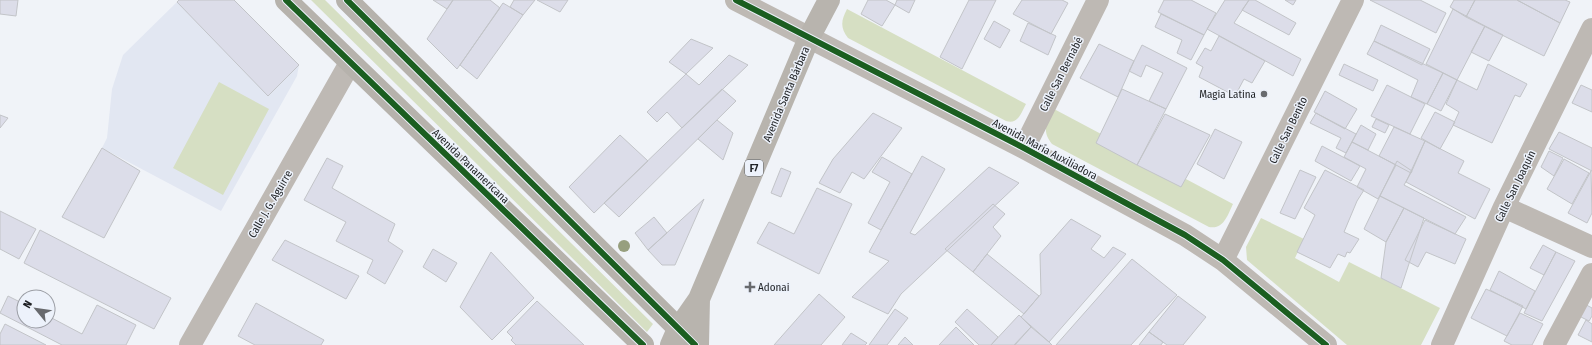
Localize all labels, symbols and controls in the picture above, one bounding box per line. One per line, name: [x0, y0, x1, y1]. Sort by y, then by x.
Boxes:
street label: Calle San Bernabé: [1037, 35, 1086, 114]
street label: Avenida Santa Bárbara: [761, 45, 812, 144]
place label: Magia Latina: [1199, 88, 1256, 101]
marker: Magia Latina: [1259, 89, 1269, 99]
street label: Calle San Benito: [1267, 94, 1310, 166]
street label: Avenida María Auxiliadora: [990, 116, 1100, 183]
street label: Avenida Panamericana: [429, 126, 512, 206]
street label: Calle San Joaquín: [1492, 148, 1538, 224]
road number: F7: [745, 160, 763, 176]
street label: Calle J. G. Aguirre: [246, 168, 295, 240]
place label: Adonai: [758, 281, 790, 294]
marker: Adonai: [745, 282, 755, 292]
north arrow: [16, 289, 56, 329]
text: N: [20, 298, 35, 310]

